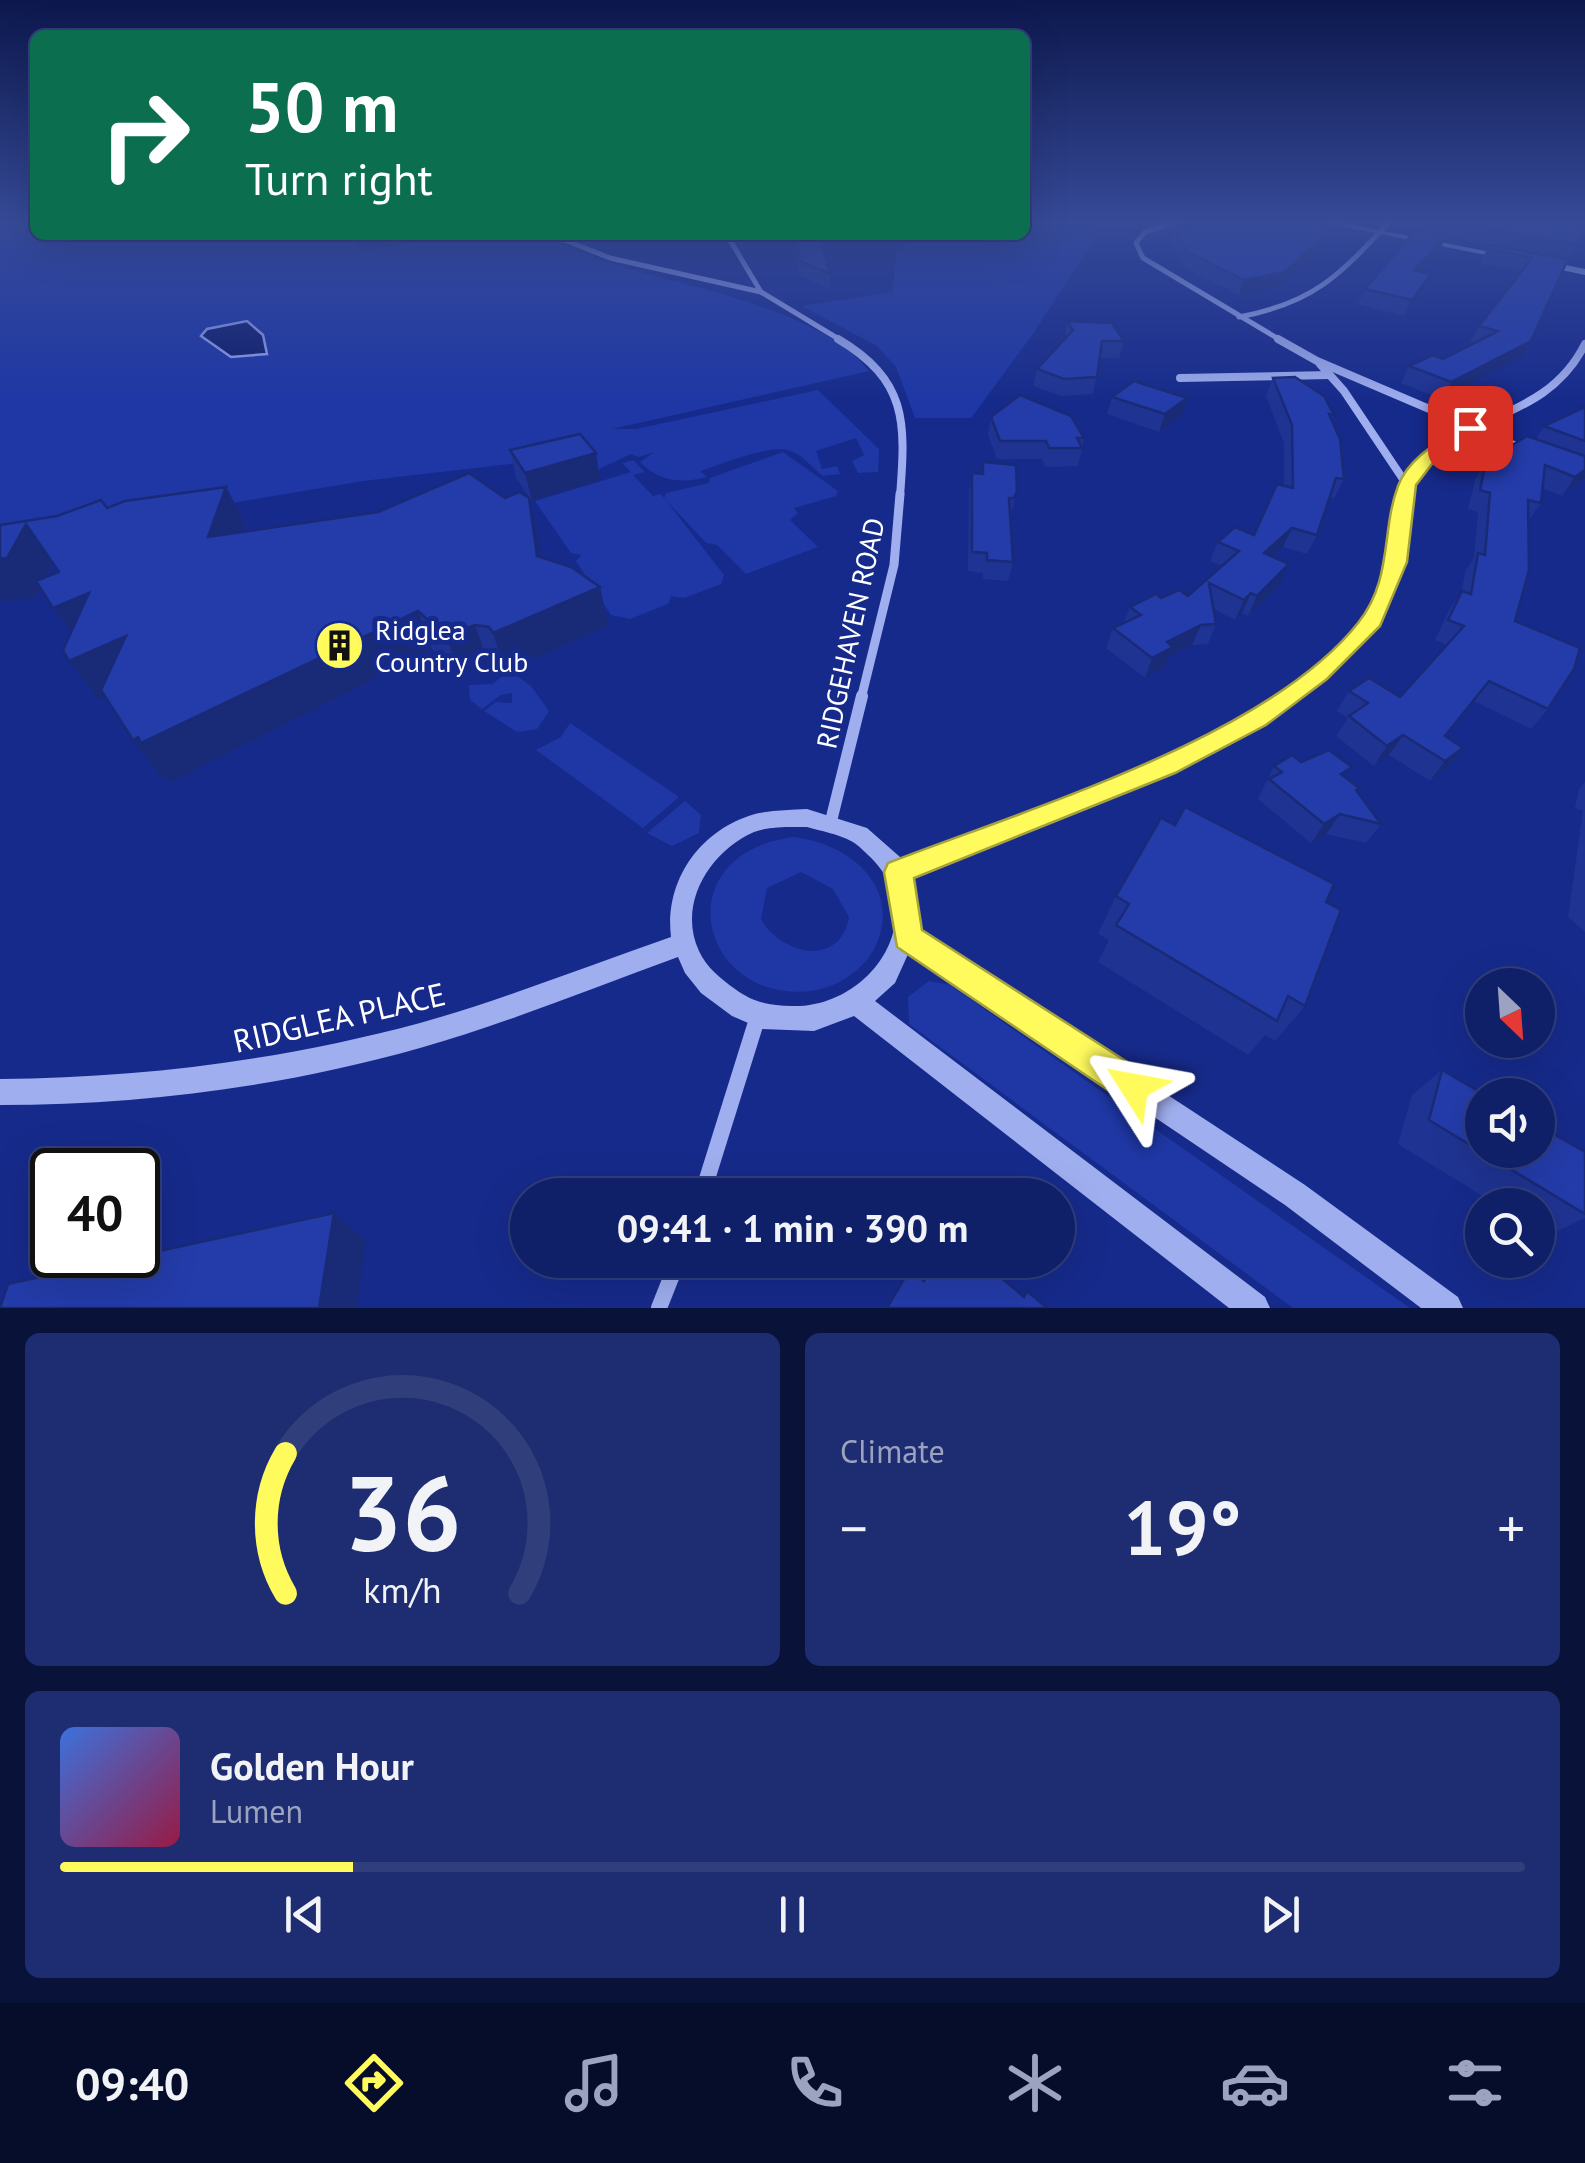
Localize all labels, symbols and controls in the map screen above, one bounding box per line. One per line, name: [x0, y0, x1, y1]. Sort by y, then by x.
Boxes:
text: 50 m: [245, 61, 398, 151]
icon: right: [80, 70, 210, 200]
text: Turn right: [245, 149, 433, 207]
pin: [1428, 386, 1513, 471]
icon: arrive: [1443, 401, 1498, 456]
street label: RIDGEHAVEN ROAD: [807, 514, 893, 752]
place label: Ridglea Country Club: [375, 611, 528, 680]
building icon: Ridglea Country Club: [314, 619, 366, 671]
north arrow: [1465, 968, 1555, 1058]
map controls: [1465, 968, 1555, 1278]
street label: RIDGLEA PLACE: [229, 972, 449, 1062]
position arrow: [1082, 1035, 1186, 1139]
button: sound: [1465, 1078, 1555, 1168]
speed limit sign: 40: [30, 1148, 160, 1278]
button: search: [1465, 1188, 1555, 1278]
text: 09:41 · 1 min · 390 m: [617, 1203, 968, 1252]
text: Climate: [840, 1430, 945, 1472]
text: 36: [344, 1445, 461, 1580]
text: 19°: [1124, 1479, 1241, 1576]
text: −: [840, 1492, 868, 1563]
text: +: [1497, 1492, 1525, 1563]
text: km/h: [363, 1567, 442, 1613]
text: Golden Hour: [210, 1741, 414, 1790]
text: Lumen: [210, 1790, 303, 1832]
icon: previous: [277, 1887, 332, 1942]
icon: pause: [765, 1887, 820, 1942]
icon: next: [1253, 1887, 1308, 1942]
icon: directions: [339, 2048, 409, 2118]
icon: music: [559, 2048, 629, 2118]
icon: phone: [780, 2048, 850, 2118]
icon: climate: [1000, 2048, 1070, 2118]
icon: car: [1220, 2048, 1290, 2118]
icon: filters: [1440, 2048, 1510, 2118]
text: 09:40: [75, 2054, 189, 2112]

